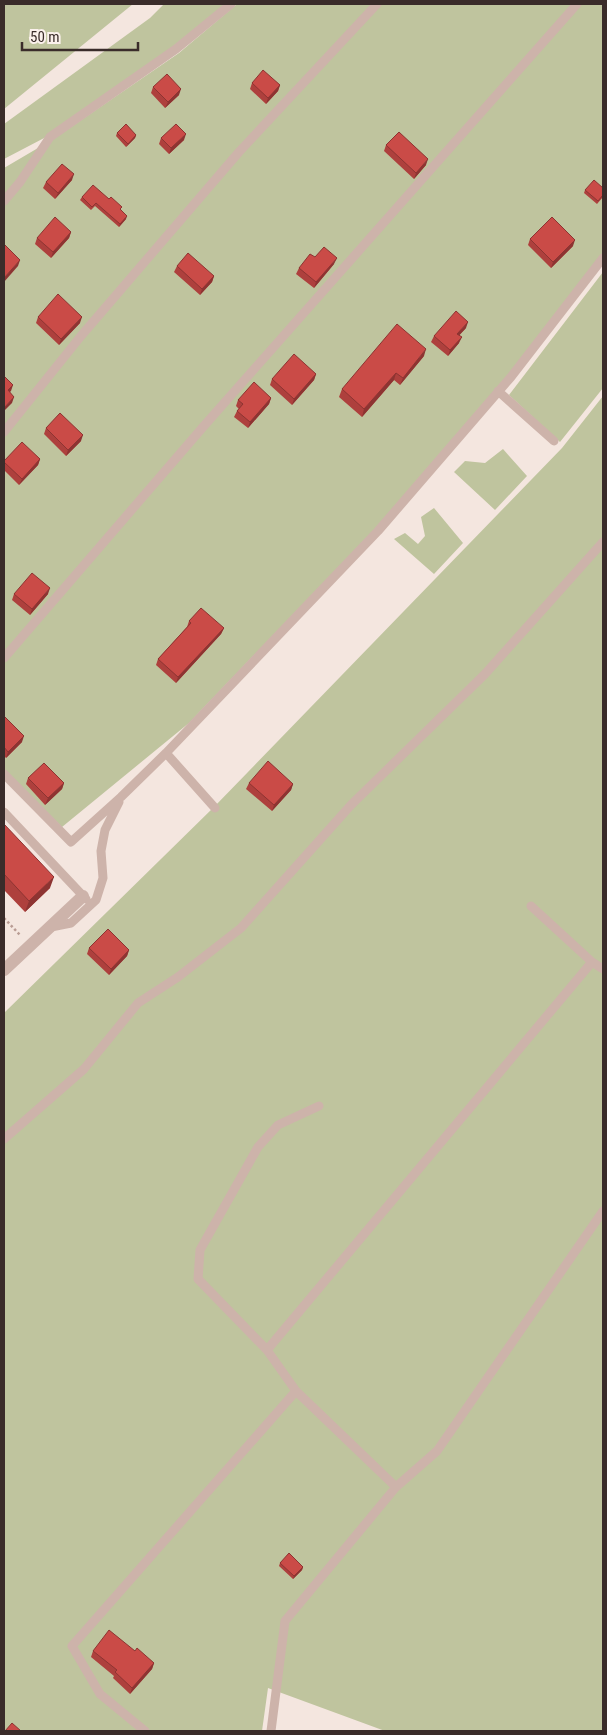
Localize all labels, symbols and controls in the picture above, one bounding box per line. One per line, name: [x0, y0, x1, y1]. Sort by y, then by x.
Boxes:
scale bar: [22, 20, 139, 52]
text: 50 m: [30, 28, 60, 46]

